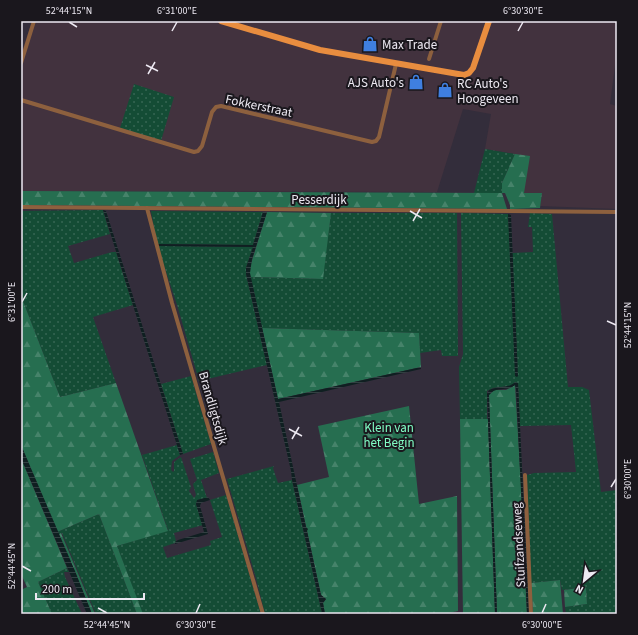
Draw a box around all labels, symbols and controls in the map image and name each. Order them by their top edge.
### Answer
text: 52°44'15"N [46,4,92,18]
text: 6°31'00"E [157,4,197,18]
text: 6°30'30"E [503,4,543,18]
shop icon: Max Trade [361,35,379,53]
place label: Max Trade [382,36,437,54]
shop icon: AJS Auto's [407,73,425,91]
place label: AJS Auto's [348,74,405,92]
place label: RC Auto's Hoogeveen [457,75,519,108]
shop icon: RC Auto's Hoogeveen [436,81,454,99]
street label: Fokkerstraat [224,90,294,122]
street label: Pesserdijk [291,191,347,209]
text: 6°31'00"E [5,282,19,322]
text: 52°44'15"N [621,302,635,348]
street label: Brandligtsdijk [194,369,232,448]
park label: Klein van het Begin [363,419,415,452]
text: 6°30'00"E [621,459,635,499]
street label: Stuifzandseweg [508,502,530,588]
text: 52°44'45"N [5,543,19,589]
north arrow [564,561,604,601]
scale bar [36,575,144,601]
text: 200 m [42,581,72,598]
text: N [573,581,586,598]
text: 52°44'45"N [84,618,130,632]
text: 6°30'30"E [176,618,216,632]
text: 6°30'00"E [522,618,562,632]

